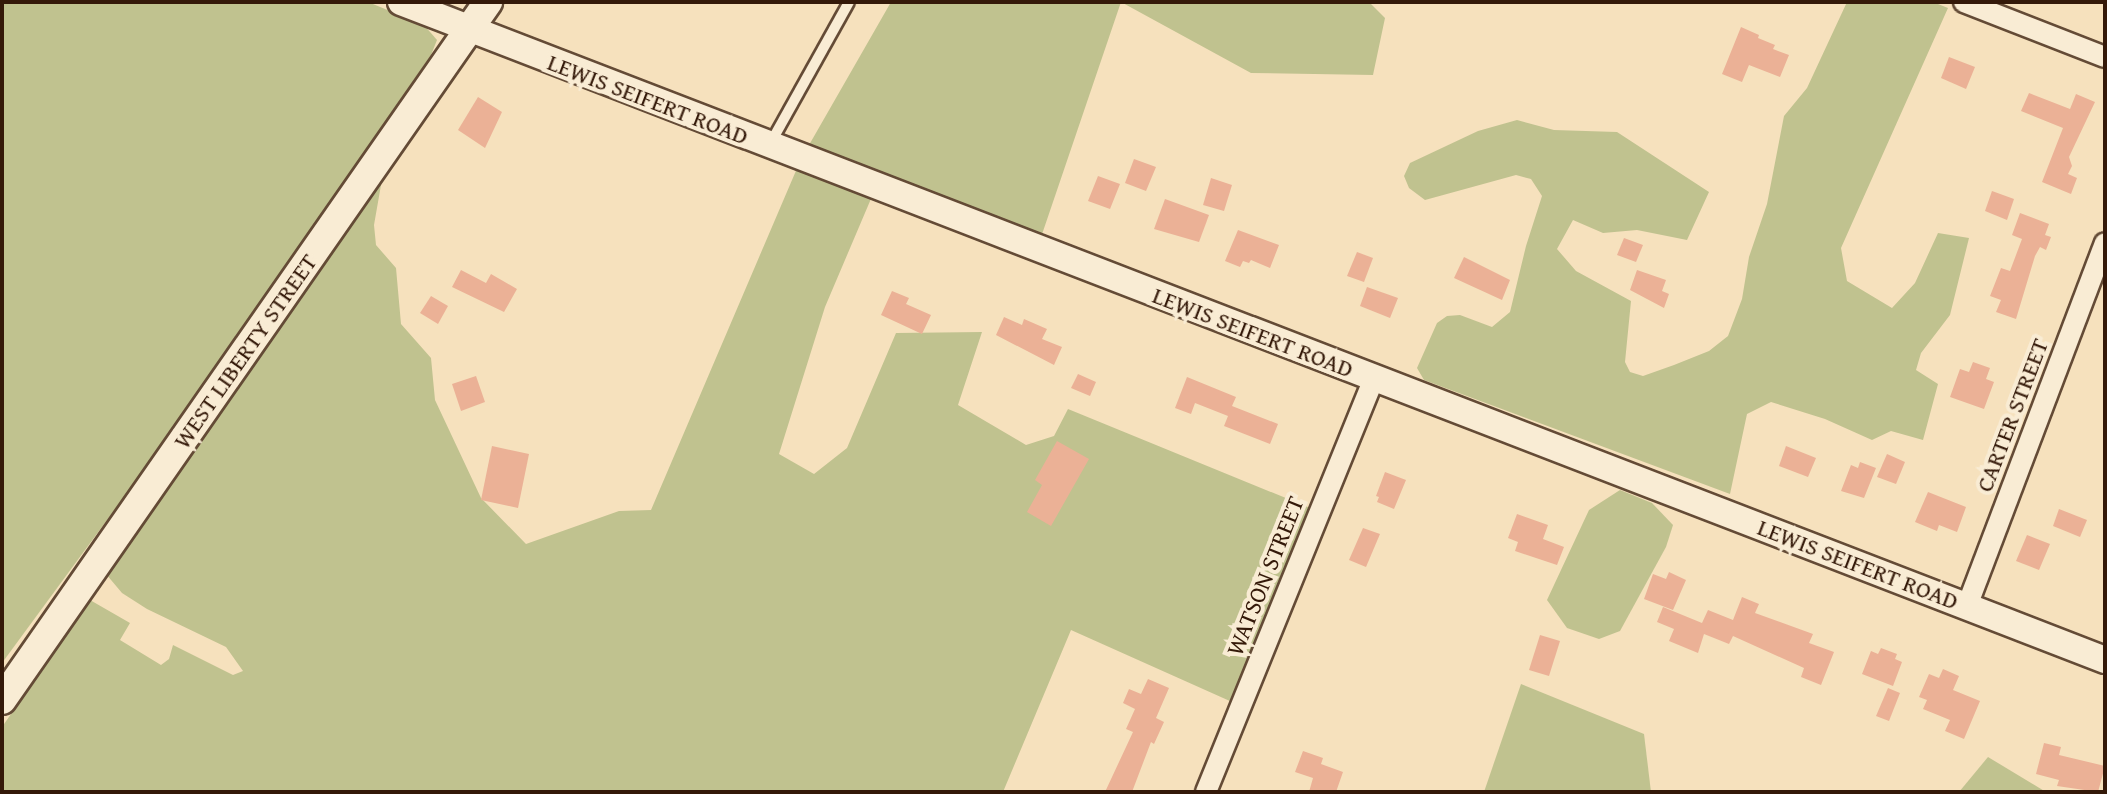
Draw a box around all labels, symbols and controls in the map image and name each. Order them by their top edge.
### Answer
street label: LEWIS SEIFERT ROAD [544,47,752,151]
street label: WEST LIBERTY STREET [167,248,323,454]
street label: LEWIS SEIFERT ROAD [1149,280,1357,384]
street label: CARTER STREET [1970,334,2054,496]
street label: WATSON STREET [1220,492,1310,660]
street label: LEWIS SEIFERT ROAD [1754,512,1962,616]

